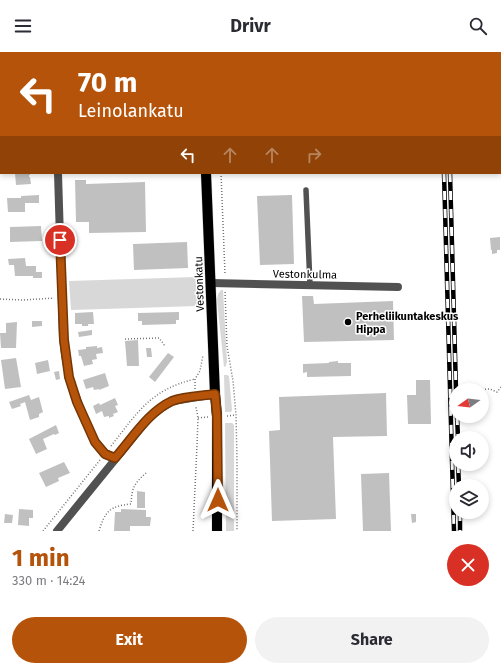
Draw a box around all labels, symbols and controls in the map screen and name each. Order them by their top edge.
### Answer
icon: menu [12,15,34,37]
text: Drivr [230,15,271,37]
icon: search [467,15,489,37]
text: 70 m [78,66,137,99]
icon: left [12,68,64,120]
text: Leinolankatu [78,100,184,122]
icon: left [177,144,199,166]
icon: ahead [219,144,241,166]
icon: ahead [261,144,283,166]
icon: right [303,144,325,166]
pin [43,223,77,257]
icon: arrive [49,229,71,251]
street label: Vestonkatu [192,256,207,312]
street label: Vestonkulma [273,267,337,282]
place label: Perheliikuntakeskus Hippa [356,310,459,336]
marker: Perheliikuntakeskus Hippa [343,317,353,327]
north arrow [449,383,489,423]
map controls [449,383,489,519]
button: sound [449,431,489,471]
position arrow [197,479,239,521]
button: layers [449,479,489,519]
text: 1 min [12,544,70,572]
button: close [447,544,489,586]
text: 330 m · 14:24 [12,573,86,588]
button: Exit [12,617,247,663]
button: Share [255,617,489,663]

